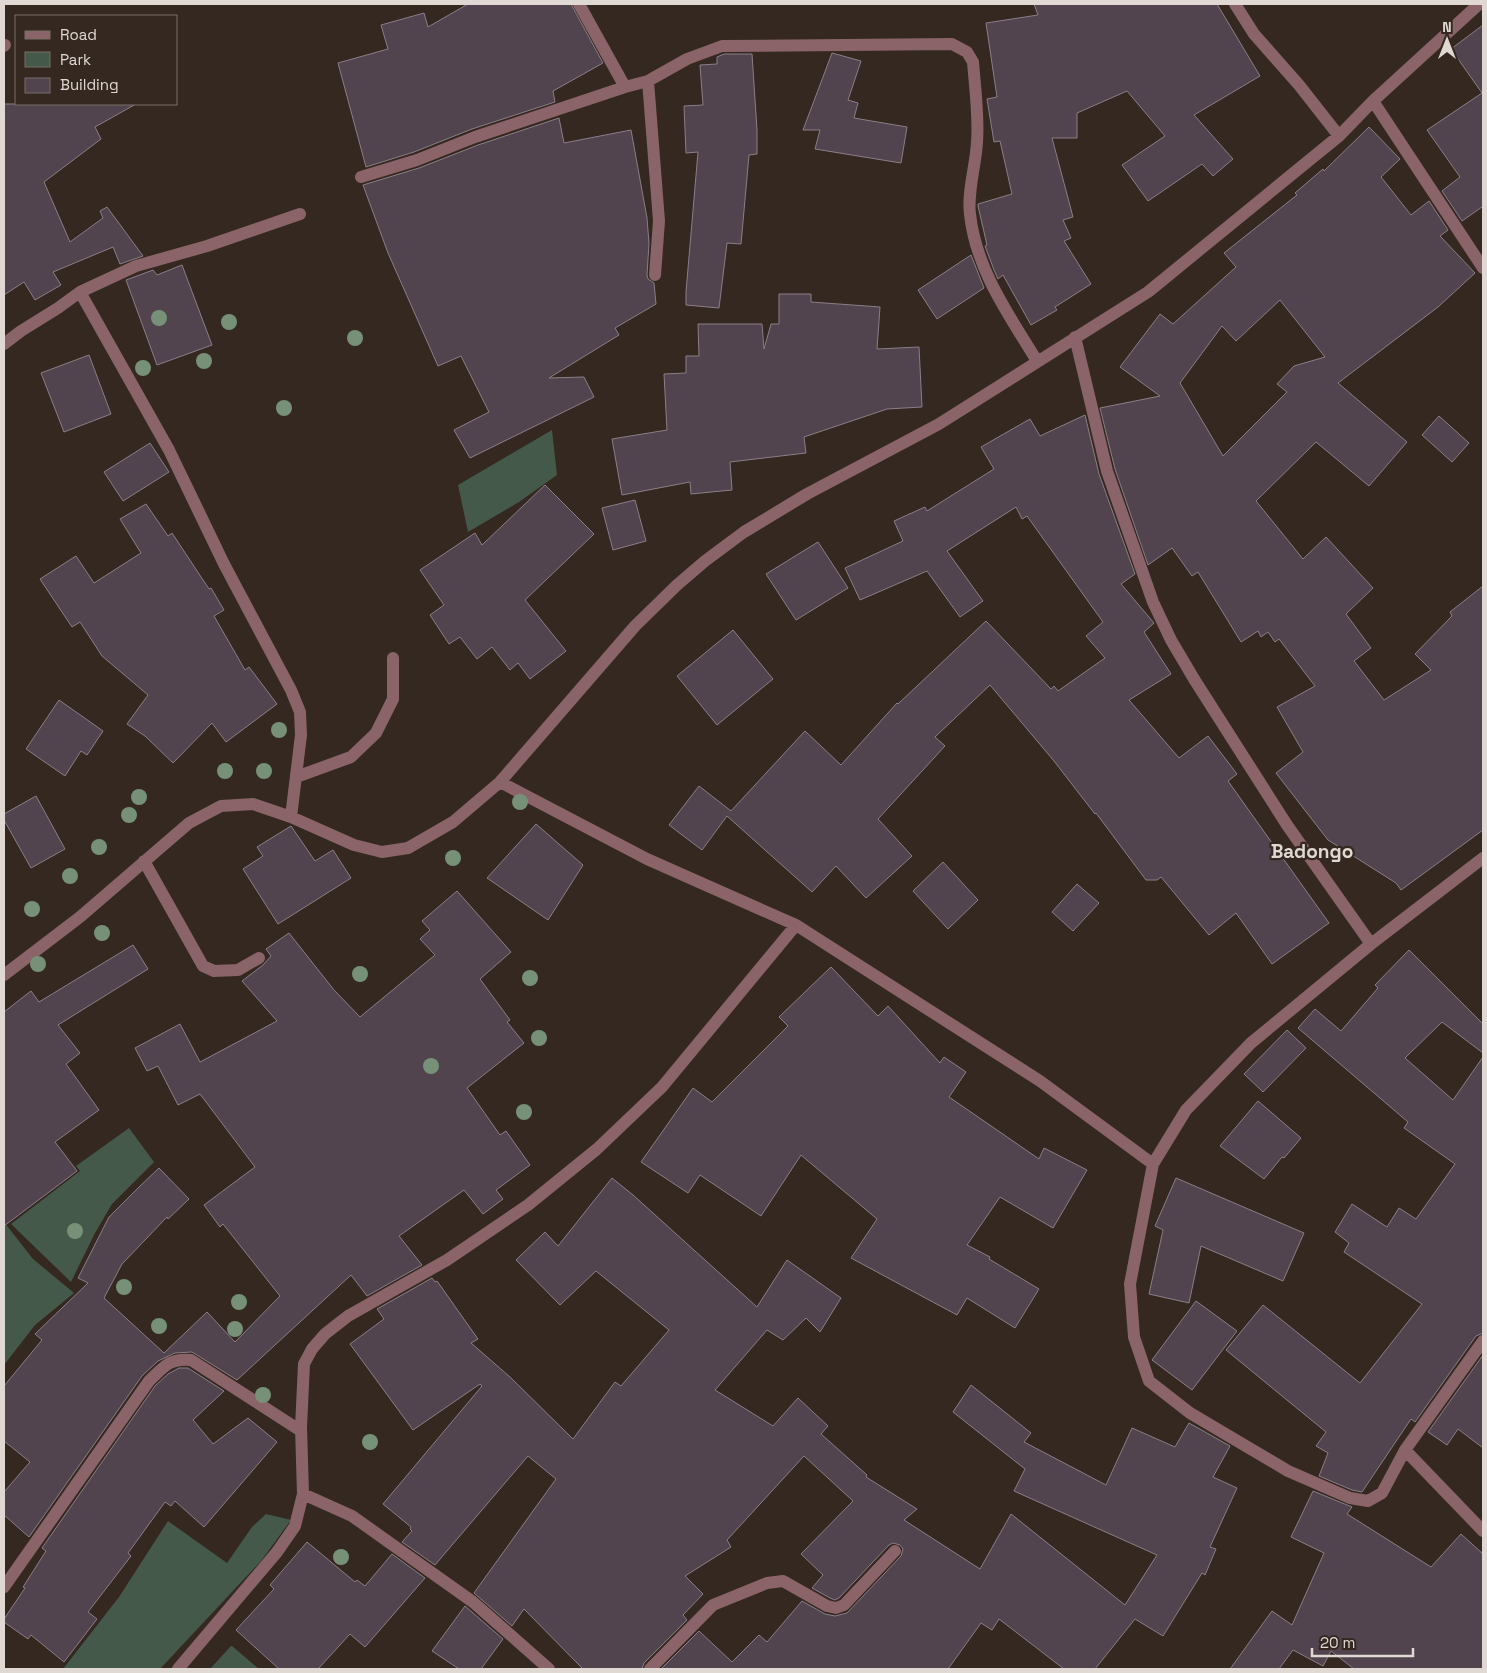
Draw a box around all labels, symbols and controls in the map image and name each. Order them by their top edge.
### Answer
legend [15,15,178,105]
north arrow [1422,15,1472,65]
text: N [1442,18,1452,36]
text: Road [60,25,97,44]
text: Park [60,50,91,69]
text: Building [60,75,119,94]
district label: Badongo [1271,839,1353,864]
scale bar [1312,1626,1413,1658]
text: 20 m [1320,1633,1355,1652]

